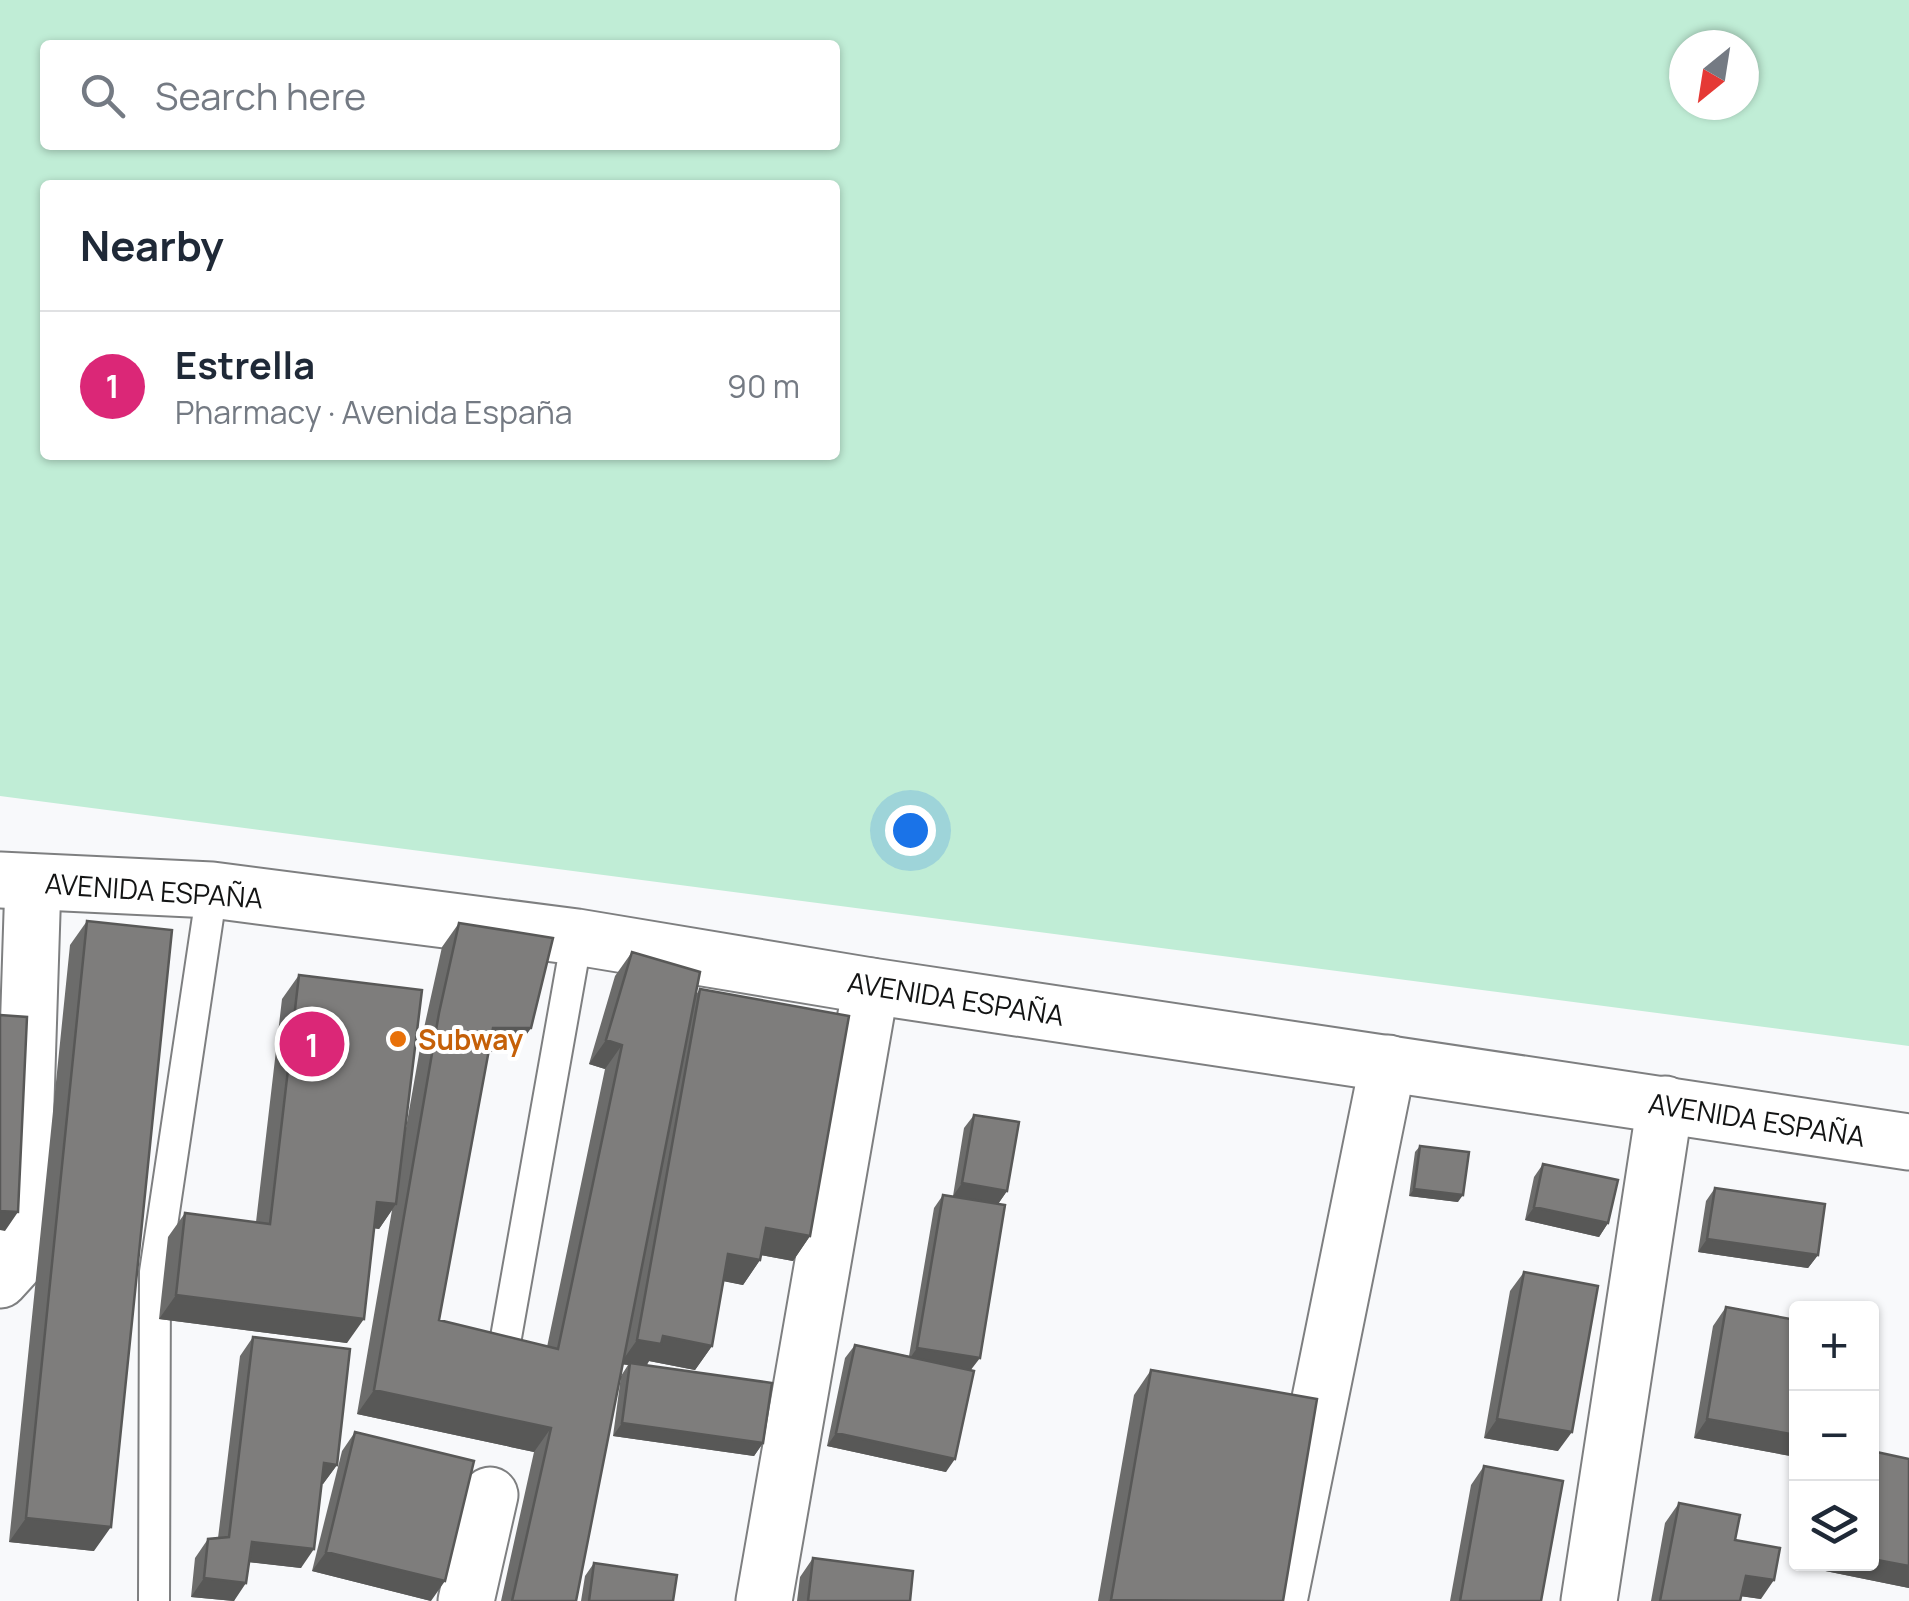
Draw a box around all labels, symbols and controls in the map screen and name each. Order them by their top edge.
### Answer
north arrow [1669,30,1759,120]
search box [40,40,840,150]
icon: search [75,68,130,123]
text: Search here [155,69,366,121]
text: Nearby [80,216,224,274]
text: Estrella [175,338,315,390]
text: 1 [105,364,120,408]
text: 90 m [727,364,800,408]
text: Pharmacy · Avenida España [175,390,573,434]
your location [885,805,936,856]
street label: AVENIDA ESPAÑA [44,863,265,917]
street label: AVENIDA ESPAÑA [845,962,1067,1034]
pin: 1 [280,1006,344,1082]
place label: Subway [418,1020,524,1058]
marker: Subway [387,1028,409,1050]
street label: AVENIDA ESPAÑA [1646,1083,1868,1155]
map controls [1789,1301,1879,1571]
button: + [1789,1301,1879,1391]
button: − [1789,1391,1879,1481]
button: layers [1789,1481,1879,1571]

